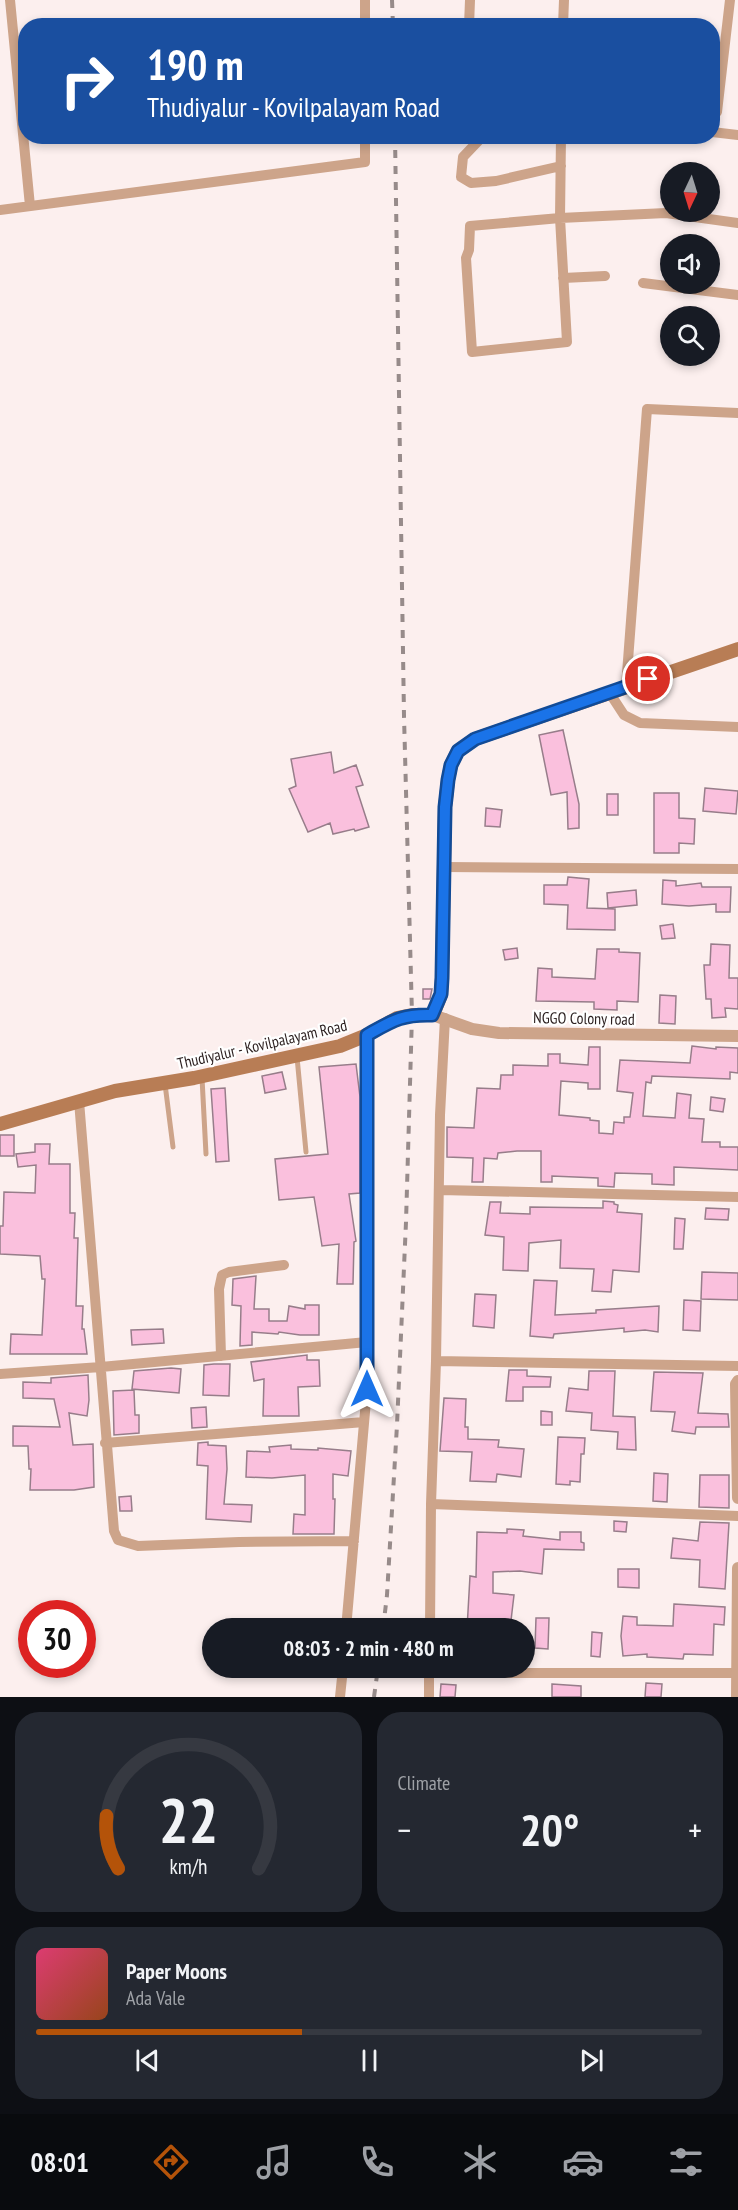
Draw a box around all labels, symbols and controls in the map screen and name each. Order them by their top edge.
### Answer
text: 190 m [147,37,244,92]
icon: right [48,42,126,120]
text: Thudiyalur - Kovilpalayam Road [147,90,440,124]
north arrow [660,162,720,222]
map controls [660,162,720,366]
button: sound [660,234,720,294]
button: search [660,306,720,366]
pin [622,653,673,704]
icon: arrive [631,662,664,695]
street label: NGGO Colony road [533,1007,635,1029]
street label: Thudiyalur - Kovilpalayam Road [175,1015,349,1073]
position arrow [335,1357,399,1421]
speed limit sign: 30 [18,1600,96,1678]
text: 08:03 · 2 min · 480 m [283,1634,454,1662]
text: Climate [398,1770,450,1796]
text: 22 [158,1779,218,1860]
text: 20° [520,1800,579,1858]
text: − [398,1808,411,1851]
text: + [688,1808,702,1851]
text: km/h [169,1852,207,1880]
text: Paper Moons [126,1957,227,1985]
text: Ada Vale [126,1985,185,2011]
icon: previous [131,2044,164,2077]
icon: pause [353,2044,386,2077]
icon: next [575,2044,608,2077]
icon: directions [150,2141,192,2183]
icon: music [253,2141,295,2183]
icon: phone [356,2141,398,2183]
icon: climate [459,2141,501,2183]
icon: car [562,2141,604,2183]
icon: filters [665,2141,707,2183]
text: 08:01 [31,2145,89,2179]

